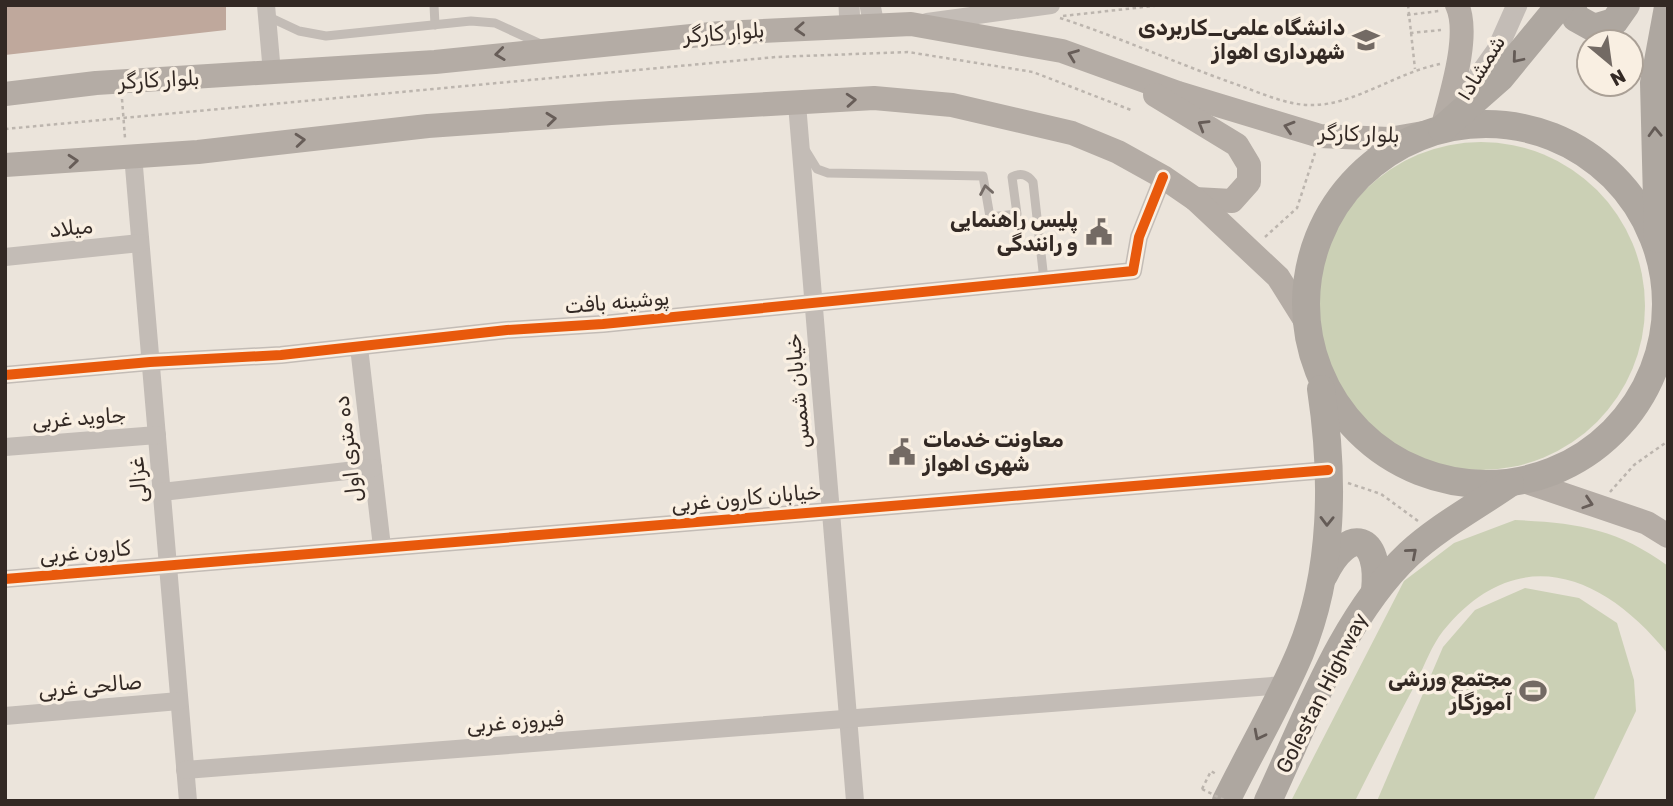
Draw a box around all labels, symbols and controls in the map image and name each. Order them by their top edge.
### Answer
place label: دانشگاه علمی_کاربردی شهرداری اهواز [1138,15,1345,65]
street label: بلوار کارگر [681,17,765,48]
one-way arrow [794,21,805,36]
school or university icon: دانشگاه علمی_کاربردی شهرداری اهواز [1351,25,1381,55]
north arrow [1575,28,1645,98]
street label: شمشاد۱ [1451,31,1510,105]
one-way arrow [494,46,506,61]
one-way arrow [1068,50,1080,64]
one-way arrow [1512,50,1525,62]
text: N [1606,64,1630,91]
street label: بلوار کارگر [116,65,200,94]
one-way arrow [846,93,857,108]
one-way arrow [546,112,557,127]
one-way arrow [1198,120,1211,133]
one-way arrow [1283,120,1295,135]
street label: بلوار کارگر [1316,120,1400,147]
one-way arrow [1647,126,1663,136]
one-way arrow [294,133,306,148]
one-way arrow [68,154,79,169]
one-way arrow [979,184,994,196]
place label: پلیس راهنمایی و رانندگی [950,207,1078,256]
street label: میلاد [48,213,94,242]
public building icon: پلیس راهنمایی و رانندگی [1084,217,1114,247]
street label: پوشینه بافت [563,284,671,321]
street label: خیابان شمس [780,333,815,450]
street label: ده متری اول [329,394,367,504]
street label: جاوید غربی [31,402,127,434]
place label: معاونت خدمات شهری اهواز [921,427,1064,477]
public building icon: معاونت خدمات شهری اهواز [887,437,917,467]
street label: غزالی [123,456,152,504]
street label: خیابان کارون غربی [670,478,822,518]
one-way arrow [1582,495,1594,510]
one-way arrow [1320,516,1335,527]
street label: کارون غربی [38,535,132,569]
one-way arrow [1404,549,1417,561]
street label: Golestan Highway [1270,608,1373,777]
place label: مجتمع ورزشی آموزگار [1388,666,1512,716]
street label: صالحی غربی [37,669,143,702]
sports icon: مجتمع ورزشی آموزگار [1518,676,1548,706]
street label: فیروزه غربی [466,706,565,738]
one-way arrow [1253,728,1267,740]

